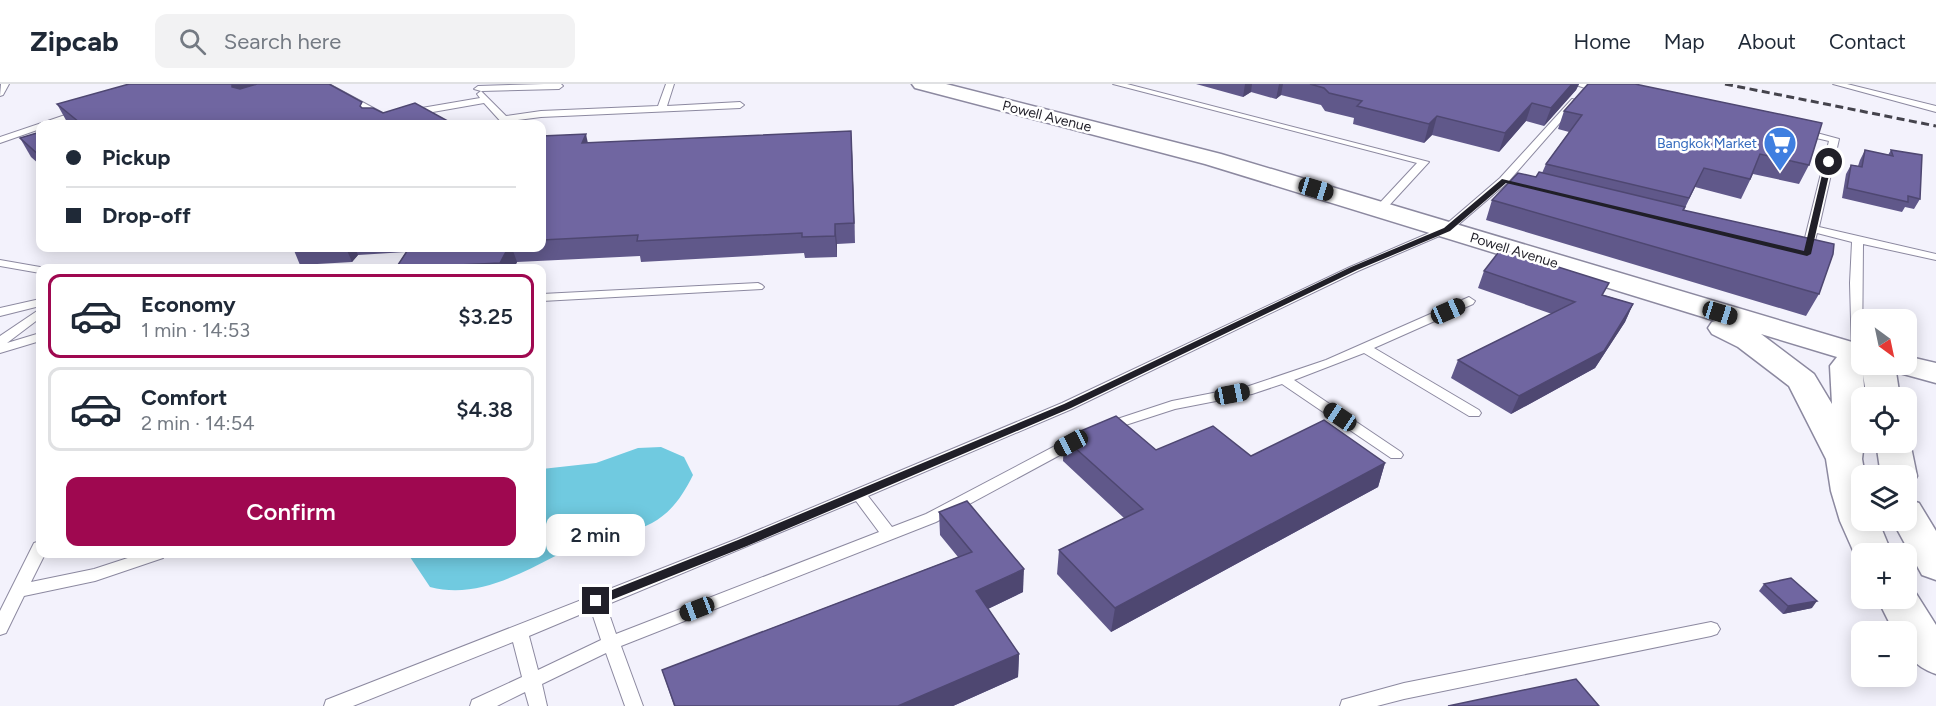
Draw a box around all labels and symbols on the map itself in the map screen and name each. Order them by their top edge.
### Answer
street label: Powell Avenue [1001,97,1094,136]
supermarket icon: Bangkok Market [1762,125,1798,172]
place label: Bangkok Market [1657,135,1757,152]
route start [1815,148,1842,175]
car [1296,175,1336,203]
street label: Powell Avenue [1468,229,1560,272]
car [1428,295,1468,327]
car [1700,299,1740,327]
north arrow [1851,309,1917,375]
car [1213,382,1251,406]
car [1320,399,1360,435]
car [1051,427,1091,459]
callout: 2 min [546,514,646,556]
route end [582,587,609,614]
car [677,594,717,624]

